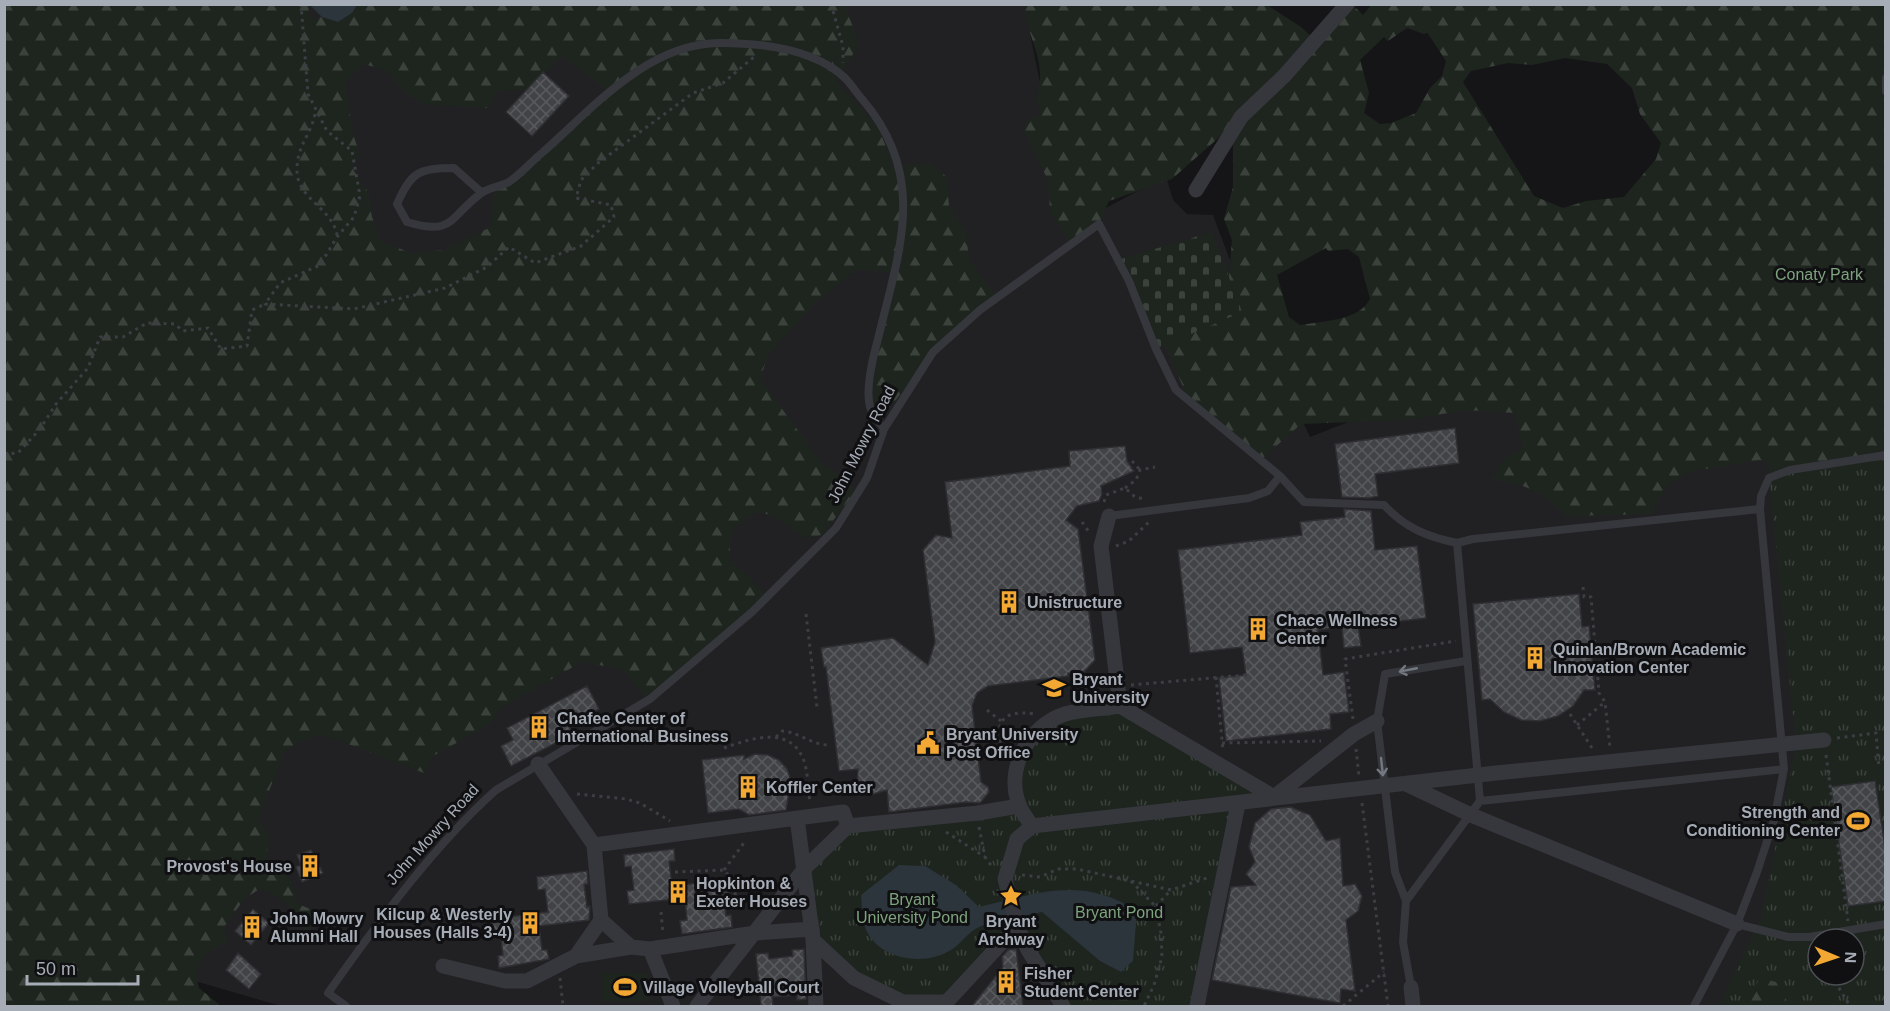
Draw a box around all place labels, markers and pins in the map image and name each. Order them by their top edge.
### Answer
building icon: Unistructure [996,589,1022,615]
place label: Unistructure [1027,594,1122,611]
place label: Chace Wellness Center [1276,612,1398,647]
building icon: Chace Wellness Center [1245,616,1271,642]
place label: Quinlan/Brown Academic Innovation Center [1553,641,1746,676]
building icon: Quinlan/Brown Academic Innovation Center [1522,645,1548,671]
place label: Bryant University [1072,671,1149,706]
school or university icon: Bryant University [1041,675,1067,701]
place label: Chafee Center of International Business [557,710,729,745]
building icon: Chafee Center of International Business [526,714,552,740]
place label: Bryant University Post Office [946,726,1079,761]
public building icon: Bryant University Post Office [915,730,941,756]
building icon: Koffler Center [735,774,761,800]
place label: Koffler Center [766,779,873,796]
place label: Strength and Conditioning Center [1686,804,1840,839]
sports icon: Strength and Conditioning Center [1845,808,1871,834]
building icon: Provost's House [297,853,323,879]
place label: Provost's House [166,858,292,875]
place label: Hopkinton & Exeter Houses [696,875,807,910]
building icon: Hopkinton & Exeter Houses [665,879,691,905]
place icon: Bryant Archway [998,883,1024,909]
place label: Kilcup & Westerly Houses (Halls 3-4) [373,906,512,941]
place label: John Mowry Alumni Hall [270,910,363,945]
building icon: Kilcup & Westerly Houses (Halls 3-4) [517,910,543,936]
place label: Bryant Archway [978,913,1044,948]
building icon: John Mowry Alumni Hall [239,914,265,940]
place label: Fisher Student Center [1024,965,1139,1000]
building icon: Fisher Student Center [993,969,1019,995]
sports icon: Village Volleyball Court [612,974,638,1000]
place label: Village Volleyball Court [643,979,820,996]

